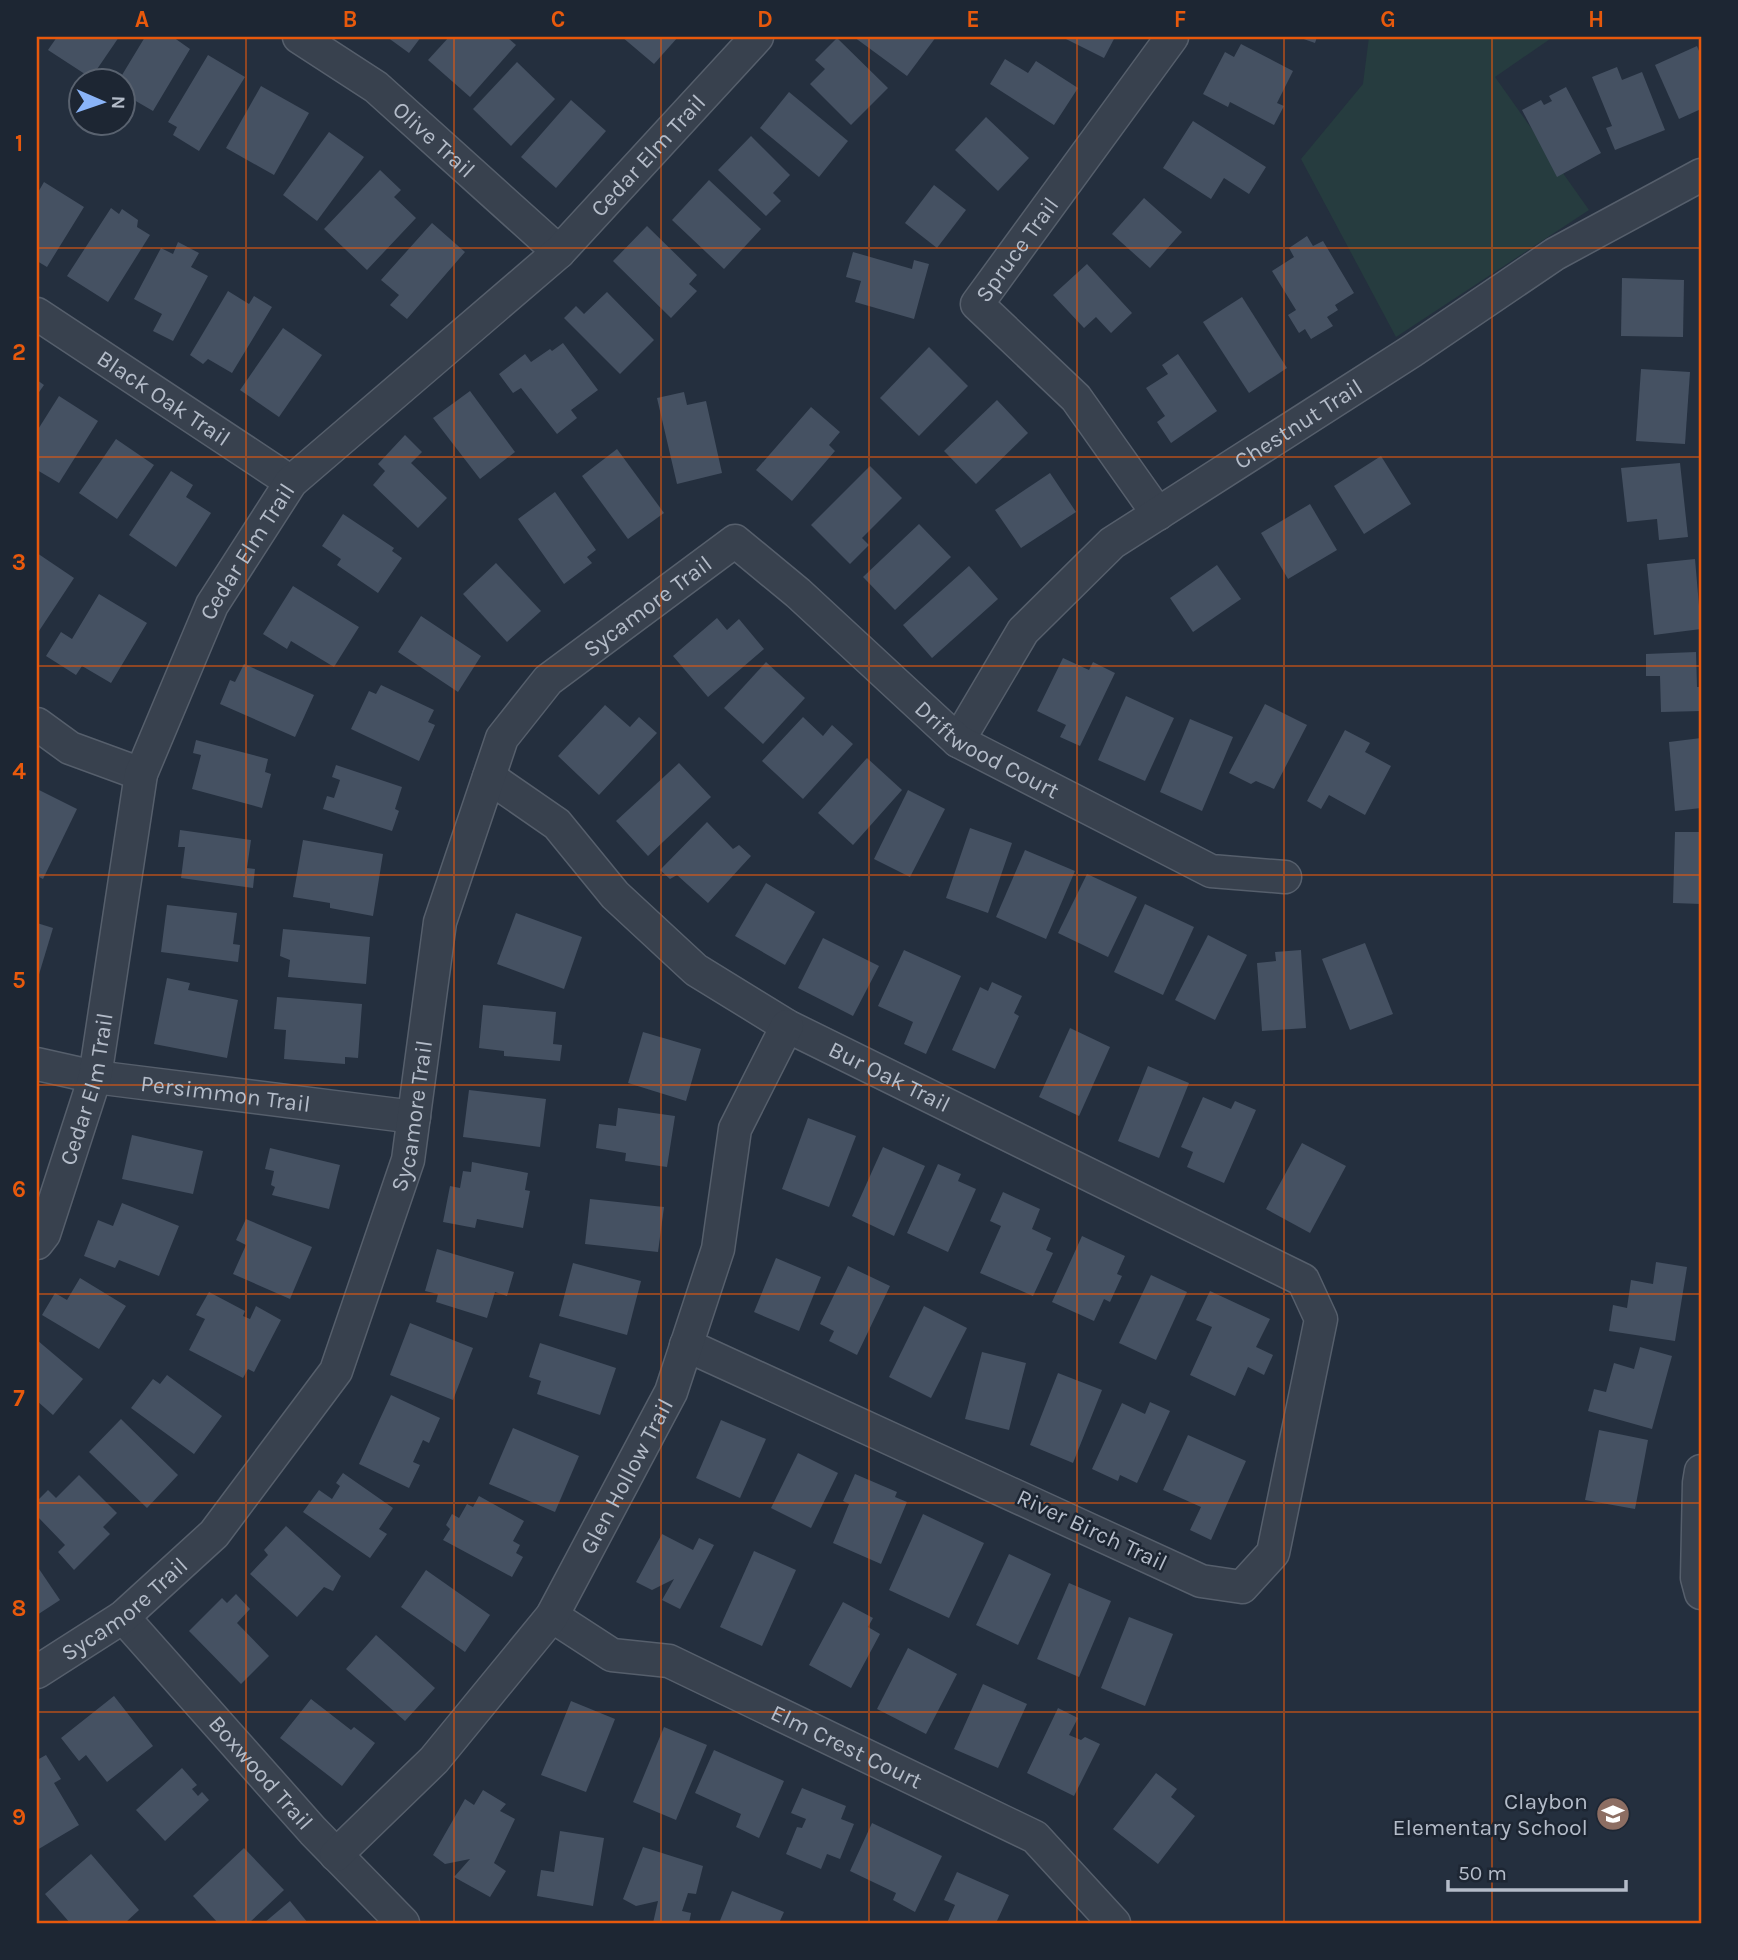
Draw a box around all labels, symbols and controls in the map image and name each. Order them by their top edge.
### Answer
text: A [135,6,149,33]
text: B [343,6,357,33]
text: C [551,6,565,33]
text: D [757,6,773,33]
text: E [966,6,980,33]
text: F [1174,6,1186,33]
text: G [1380,6,1396,33]
text: H [1588,6,1604,33]
north arrow [66,66,136,136]
street label: Cedar Elm Trail [585,89,711,222]
text: N [107,95,129,110]
street label: Olive Trail [387,95,481,183]
text: 1 [15,130,23,157]
street label: Spruce Trail [970,192,1064,307]
text: 2 [12,339,26,366]
street label: Black Oak Trail [92,344,235,452]
street label: Chestnut Trail [1229,373,1367,475]
street label: Cedar Elm Trail [194,478,300,624]
text: 3 [12,549,26,576]
street label: Sycamore Trail [578,550,717,663]
street label: Driftwood Court [910,695,1064,804]
text: 4 [12,758,26,785]
text: 5 [12,967,26,994]
street label: Cedar Elm Trail [54,1011,118,1168]
street label: Bur Oak Trail [824,1035,955,1118]
street label: Sycamore Trail [385,1039,437,1195]
street label: Persimmon Trail [139,1069,312,1117]
text: 6 [12,1176,26,1203]
text: 7 [13,1385,25,1412]
street label: Glen Hollow Trail [574,1394,679,1559]
street label: River Birch Trail [1012,1483,1172,1577]
street label: Sycamore Trail [56,1551,193,1666]
text: 8 [12,1595,26,1622]
street label: Elm Crest Court [767,1699,927,1794]
street label: Boxwood Trail [203,1710,319,1835]
place label: Claybon Elementary School [1393,1788,1588,1841]
school or university icon: Claybon Elementary School [1594,1795,1632,1833]
text: 9 [12,1804,26,1831]
scale bar [1448,1848,1626,1892]
text: 50 m [1458,1861,1507,1885]

